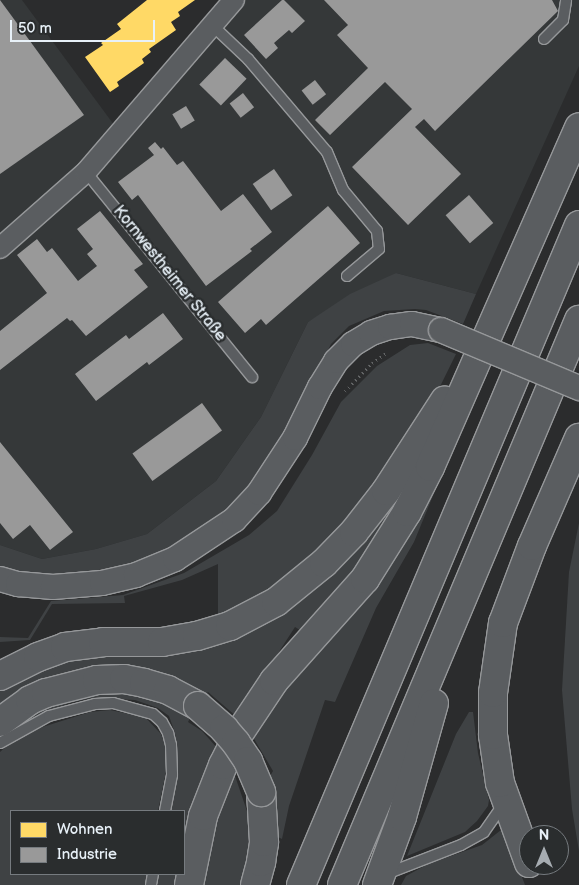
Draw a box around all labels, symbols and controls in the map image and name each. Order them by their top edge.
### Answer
scale bar [12,10,158,42]
text: 50 m [18,19,52,38]
street label: Kornwestheimer Straße [108,202,230,346]
legend [10,810,185,875]
text: Wohnen [57,820,112,839]
north arrow [519,825,569,875]
text: N [539,827,549,844]
text: Industrie [57,845,117,864]

